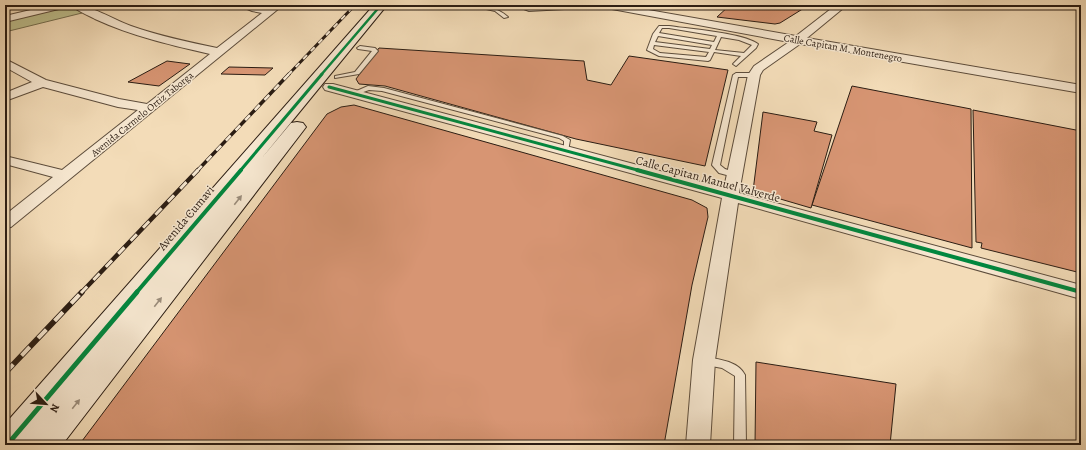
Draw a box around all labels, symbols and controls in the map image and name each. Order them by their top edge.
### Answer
street label: Calle Capitan M. Montenegro [783,31,903,66]
street label: Avenida Carmelo Ortiz Taborga [87,68,196,160]
street label: Calle Capitan Manuel Valverde [634,152,782,206]
street label: Avenida Cumavi [154,182,218,254]
one-way arrow [234,195,243,206]
one-way arrow [153,297,162,308]
north arrow [26,384,66,424]
one-way arrow [72,398,81,409]
text: N [46,401,63,415]

